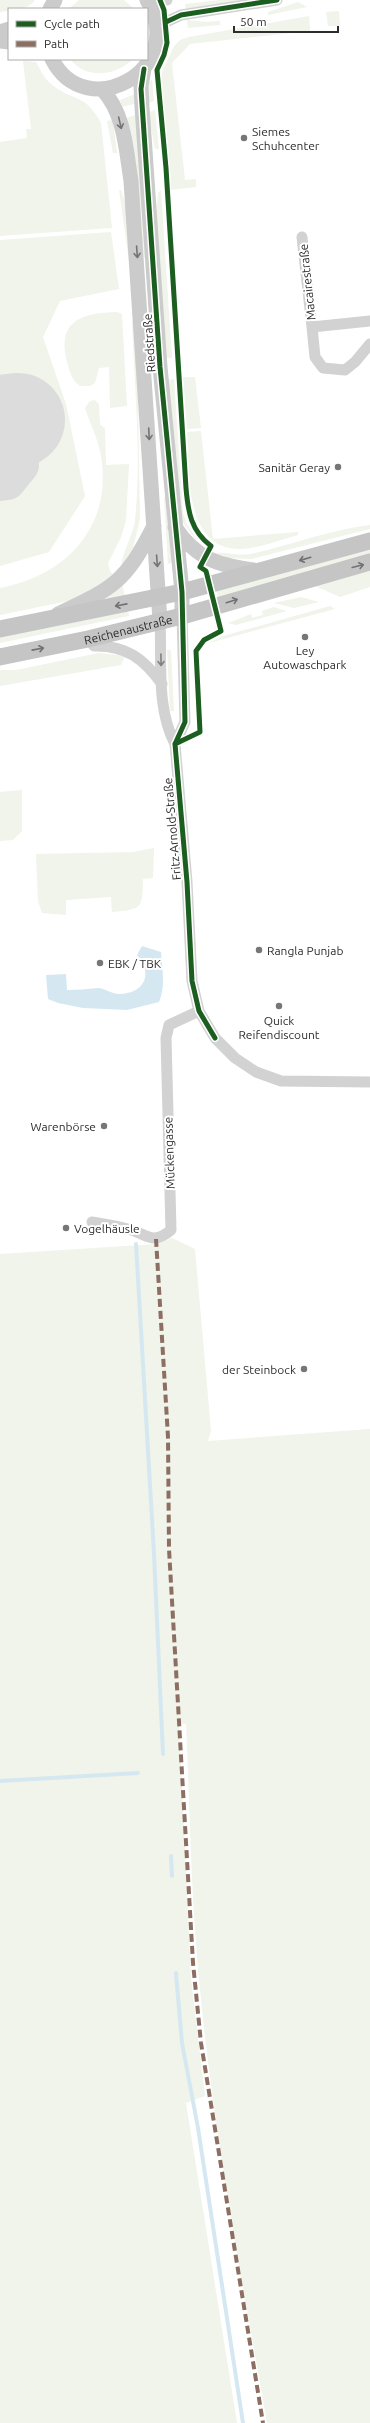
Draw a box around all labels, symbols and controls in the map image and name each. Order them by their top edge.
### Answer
legend [8,8,148,60]
scale bar [234,8,338,34]
text: 50 m [240,15,267,28]
text: Cycle path [44,17,100,30]
text: Path [44,37,69,50]
one-way arrow [117,116,125,129]
place label: Siemes Schuhcenter [252,125,320,152]
marker: Siemes Schuhcenter [239,133,249,143]
street label: Macairestraße [297,243,317,321]
one-way arrow [134,245,141,258]
street label: Riedstraße [140,313,158,373]
one-way arrow [145,427,152,440]
place label: Sanitär Geray [259,461,330,474]
marker: Sanitär Geray [333,462,343,472]
one-way arrow [153,554,160,567]
one-way arrow [299,556,312,563]
one-way arrow [351,561,364,569]
one-way arrow [226,597,239,604]
one-way arrow [115,601,128,609]
street label: Reichenaustraße [83,612,173,646]
marker: Ley Autowaschpark [300,632,310,642]
place label: Ley Autowaschpark [263,644,347,671]
one-way arrow [31,645,44,653]
one-way arrow [157,653,165,666]
street label: Fritz-Arnold-Straße [161,777,183,881]
place label: Rangla Punjab [267,944,343,957]
marker: Rangla Punjab [254,945,264,955]
place label: EBK / TBK [108,957,162,970]
marker: EBK / TBK [95,958,105,968]
marker: Quick Reifendiscount [274,1001,284,1011]
place label: Quick Reifendiscount [238,1014,320,1041]
street label: Mückengasse [161,1117,177,1189]
place label: Warenbörse [31,1120,96,1133]
marker: Warenbörse [99,1121,109,1131]
place label: Vogelhäusle [74,1222,140,1235]
marker: Vogelhäusle [61,1223,71,1233]
place label: der Steinbock [222,1363,296,1376]
marker: der Steinbock [299,1364,309,1374]

